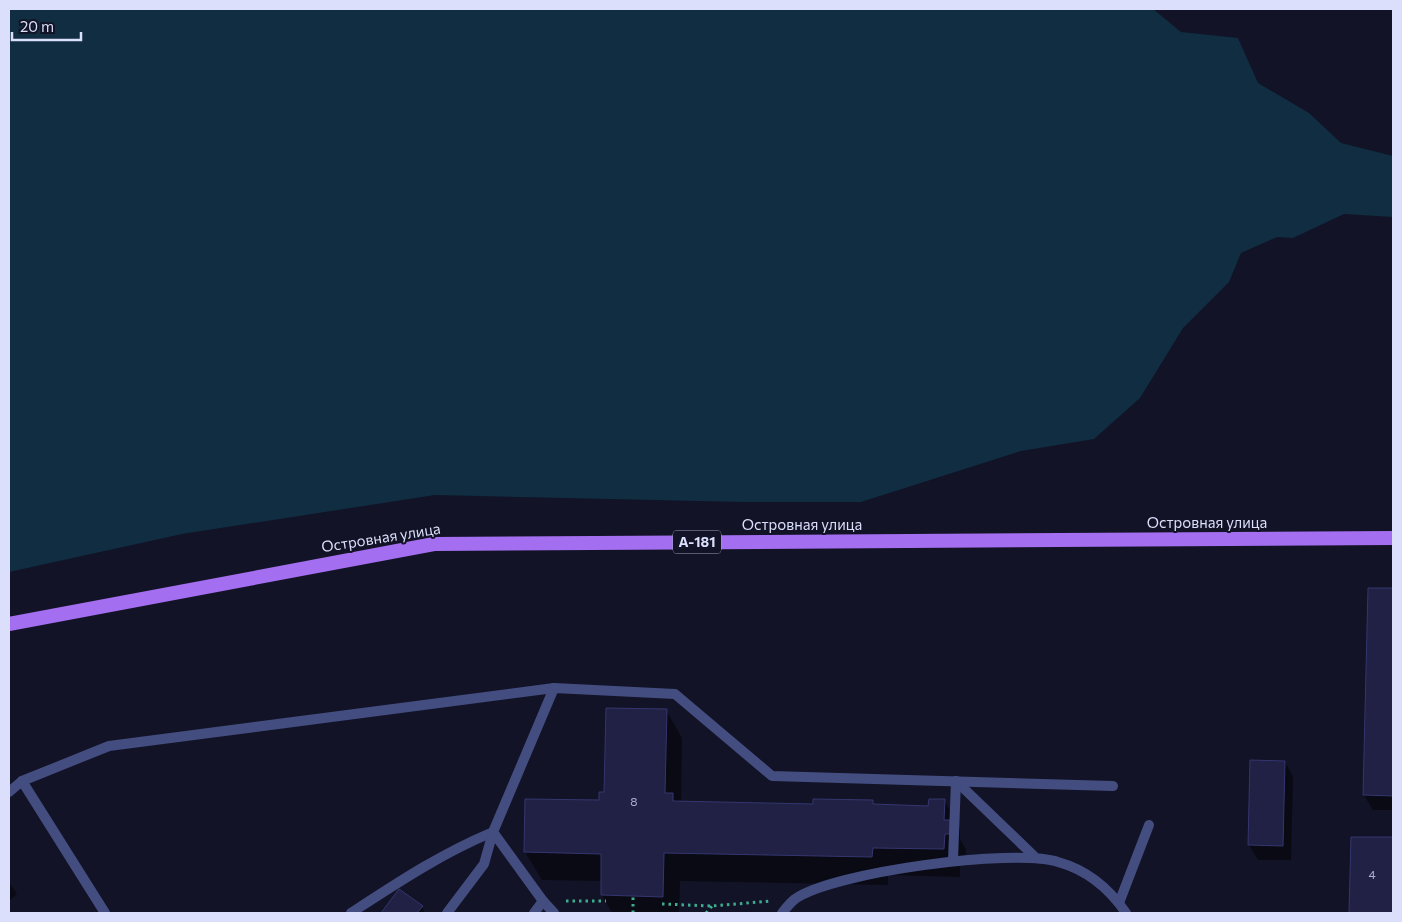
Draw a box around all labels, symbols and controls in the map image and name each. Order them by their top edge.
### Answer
scale bar [12,10,81,42]
text: 20 m [20,17,54,35]
street label: Островная улица [1147,513,1267,531]
street label: Островная улица [742,515,862,533]
street label: Островная улица [320,519,442,555]
road number: А-181 [673,530,721,554]
house number: 8 [630,794,638,808]
house number: 4 [1368,867,1376,881]

